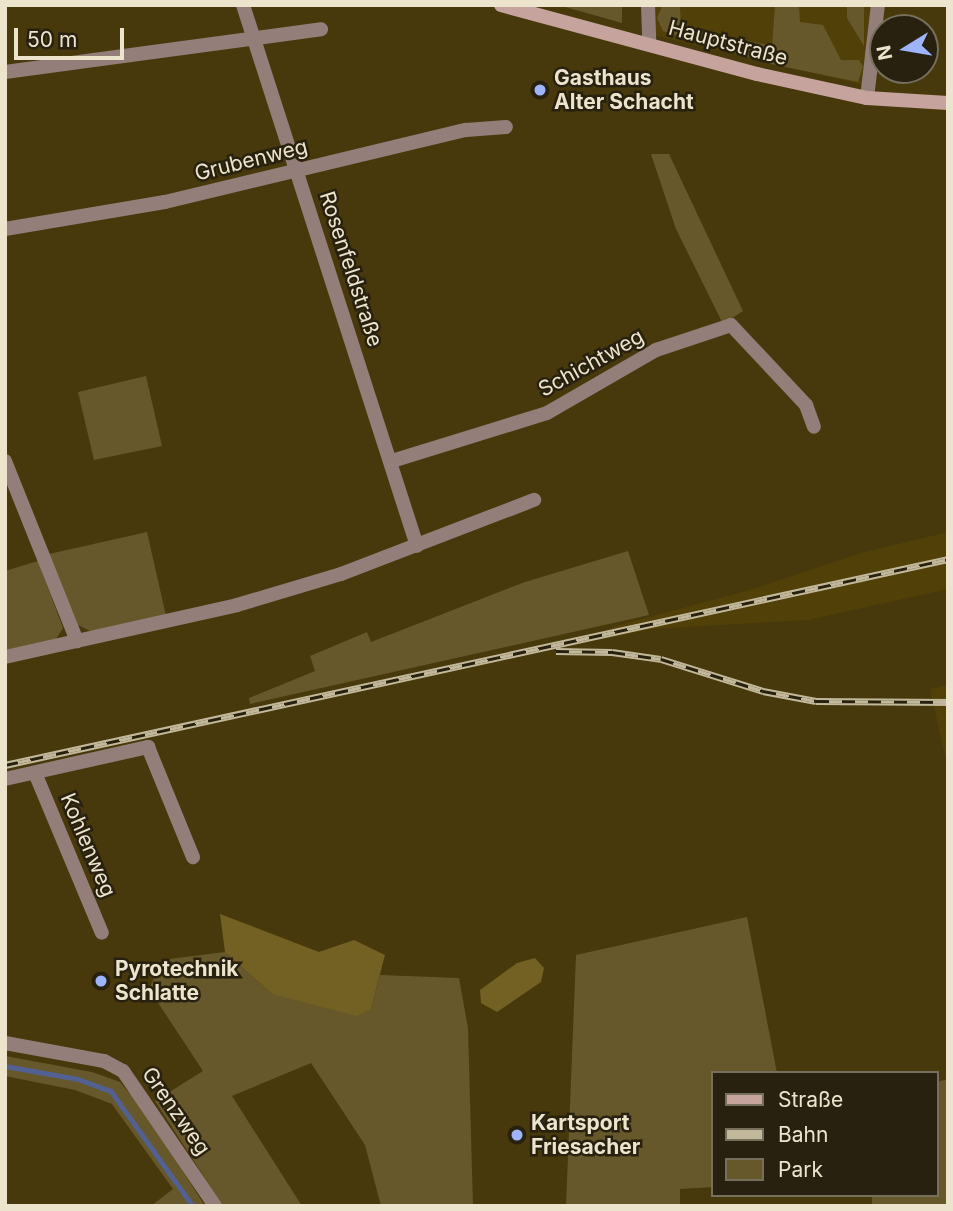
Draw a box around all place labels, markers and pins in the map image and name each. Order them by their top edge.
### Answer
place label: Gasthaus Alter Schacht [554,65,694,115]
marker: Gasthaus Alter Schacht [532,82,548,98]
place label: Pyrotechnik Schlatte [115,956,239,1006]
marker: Pyrotechnik Schlatte [93,973,109,989]
place label: Kartsport Friesacher [531,1110,640,1160]
marker: Kartsport Friesacher [509,1127,525,1143]

